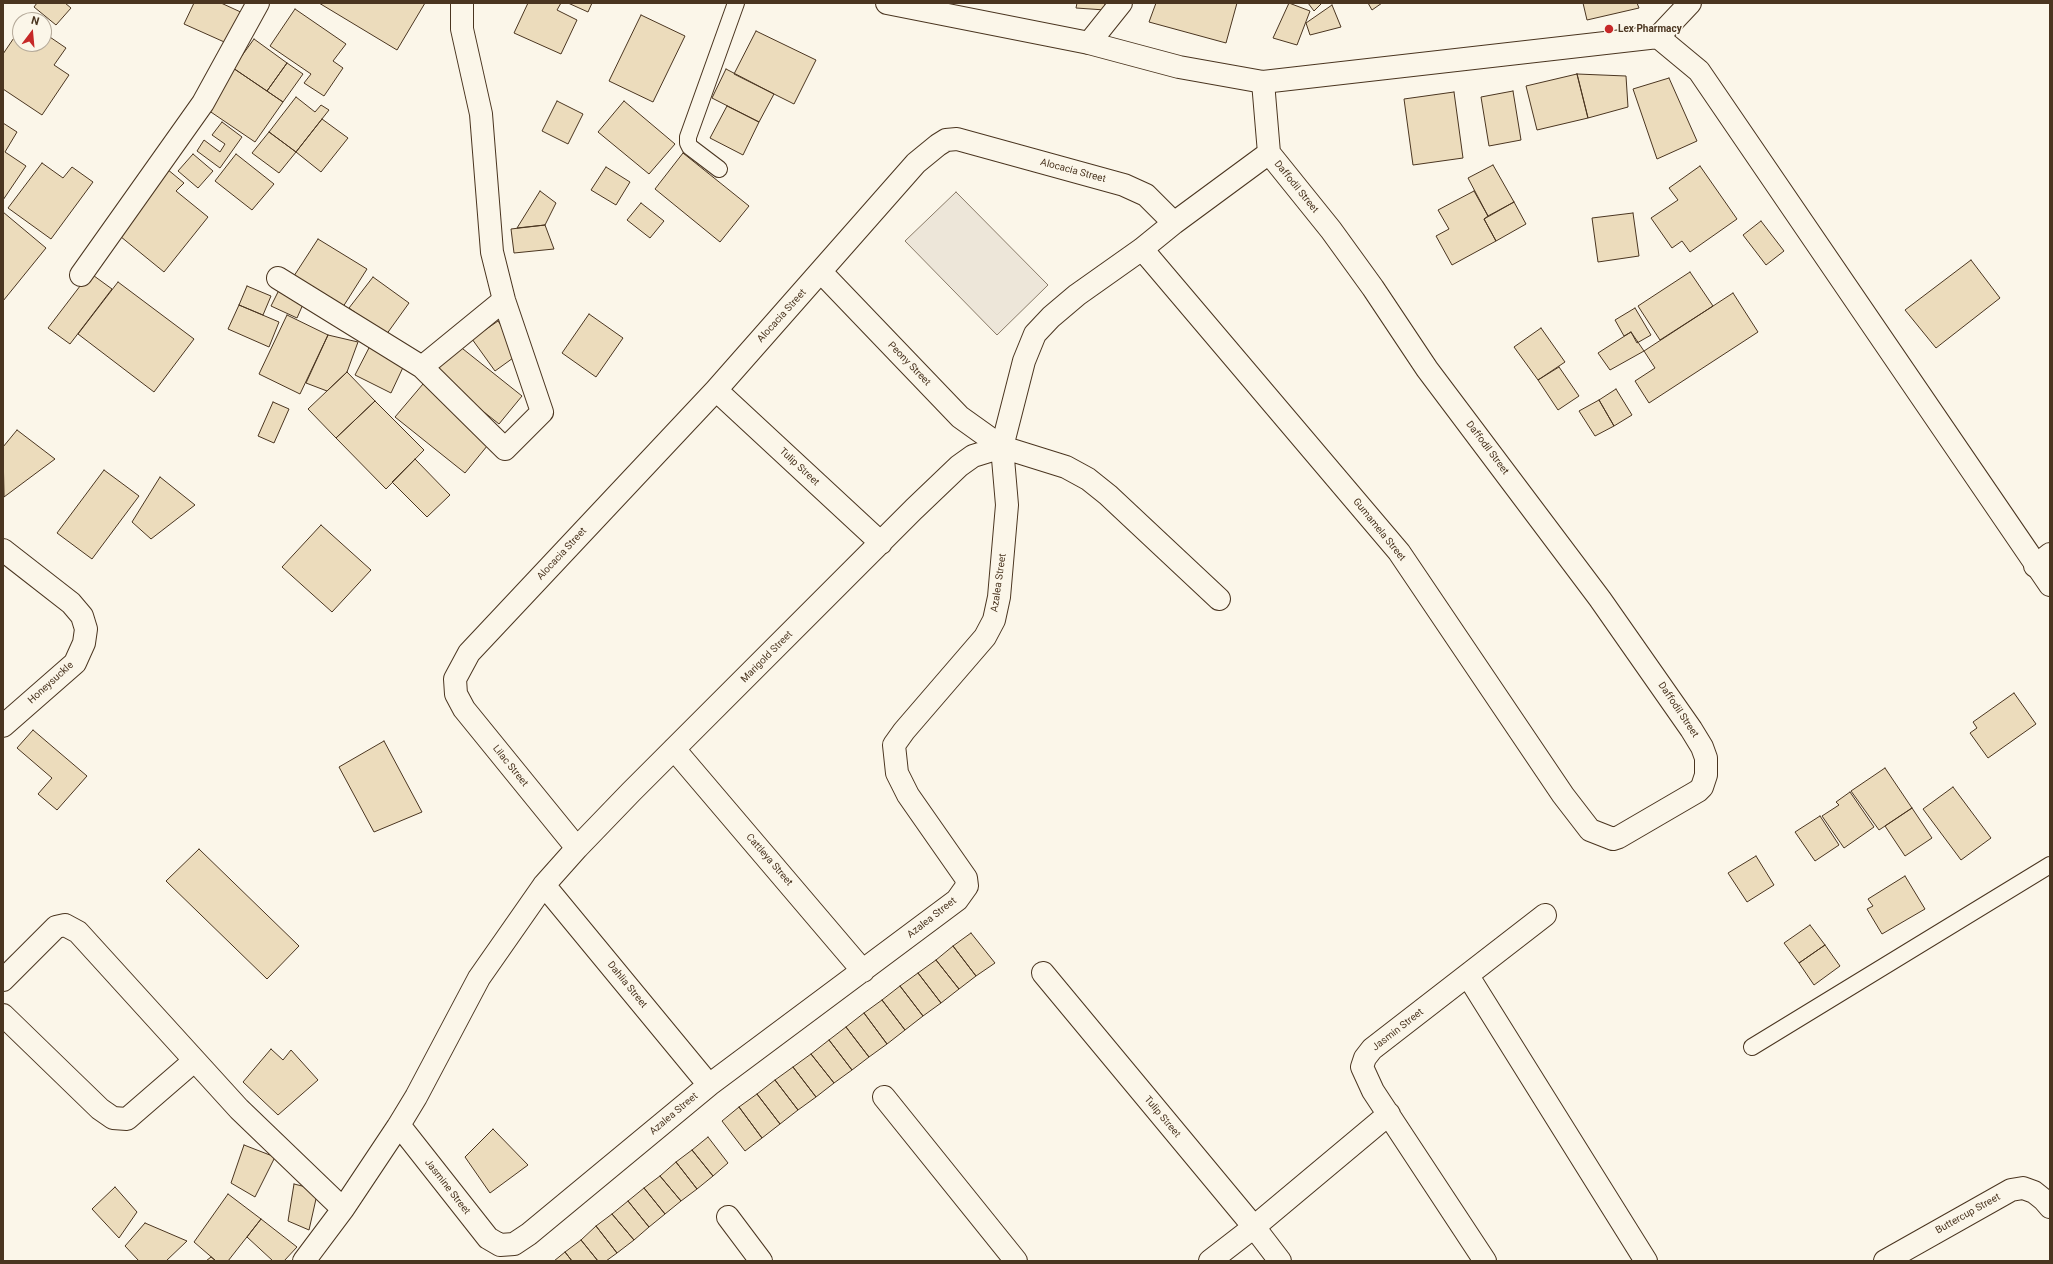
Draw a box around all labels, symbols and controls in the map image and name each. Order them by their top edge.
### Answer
north arrow [12,12,52,52]
text: N [30,14,41,28]
marker: Lex Pharmacy [1603,23,1615,35]
place label: Lex Pharmacy [1618,23,1682,35]
street label: Alocacia Street [1039,156,1107,186]
street label: Daffodil Street [1271,158,1321,216]
street label: Alocacia Street [755,287,809,345]
street label: Peony Street [885,340,933,388]
street label: Daffodil Street [1463,419,1511,477]
street label: Tulip Street [776,445,822,489]
street label: Gumamela Street [1350,496,1408,564]
street label: Alocacia Street [535,525,589,583]
street label: Azalea Street [989,553,1009,613]
street label: Marigold Street [739,629,795,685]
street label: Honeysuckle [26,659,76,707]
street label: Daffodil Street [1655,680,1701,740]
street label: Lilac Street [490,743,530,789]
street label: Cattleya Street [743,831,795,889]
street label: Azalea Street [905,895,959,941]
street label: Dahlia Street [605,959,649,1011]
street label: Jasmin Street [1370,1006,1426,1054]
street label: Azalea Street [648,1090,700,1138]
street label: Tulip Street [1141,1094,1183,1140]
street label: Jasmine Street [422,1157,472,1217]
street label: Buttercup Street [1934,1191,2002,1237]

